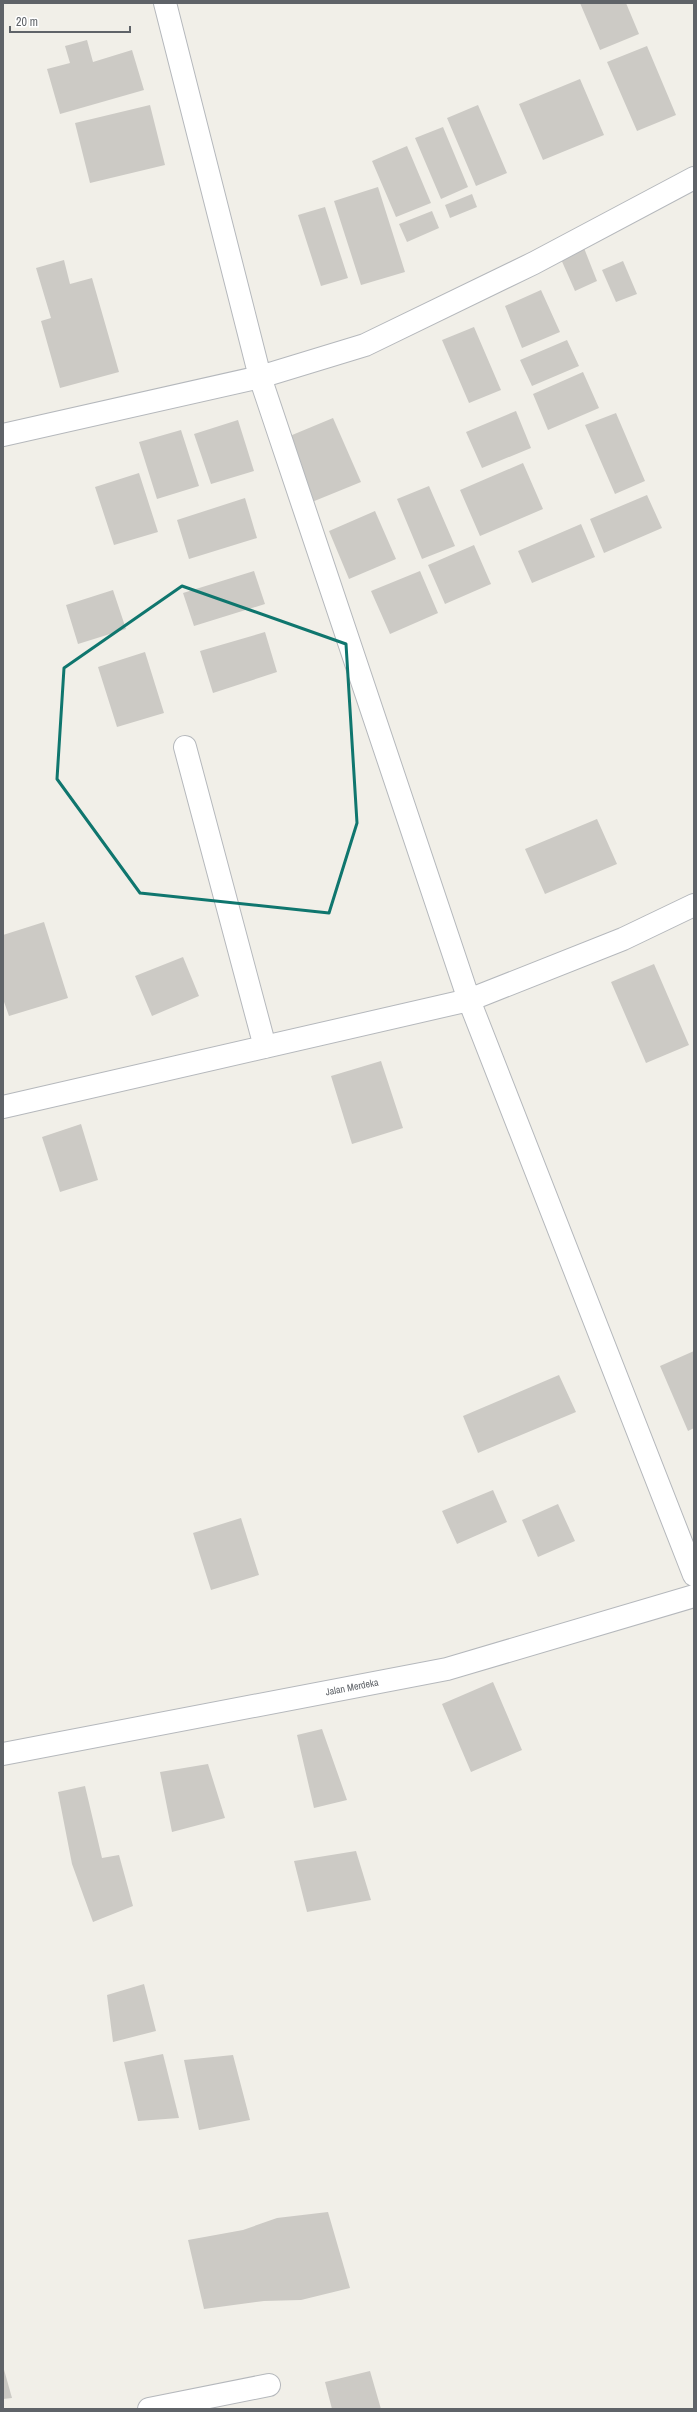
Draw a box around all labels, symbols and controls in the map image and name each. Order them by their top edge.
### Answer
scale bar [10,8,130,34]
text: 20 m [16,14,38,30]
street label: Jalan Merdeka [324,1675,380,1699]

